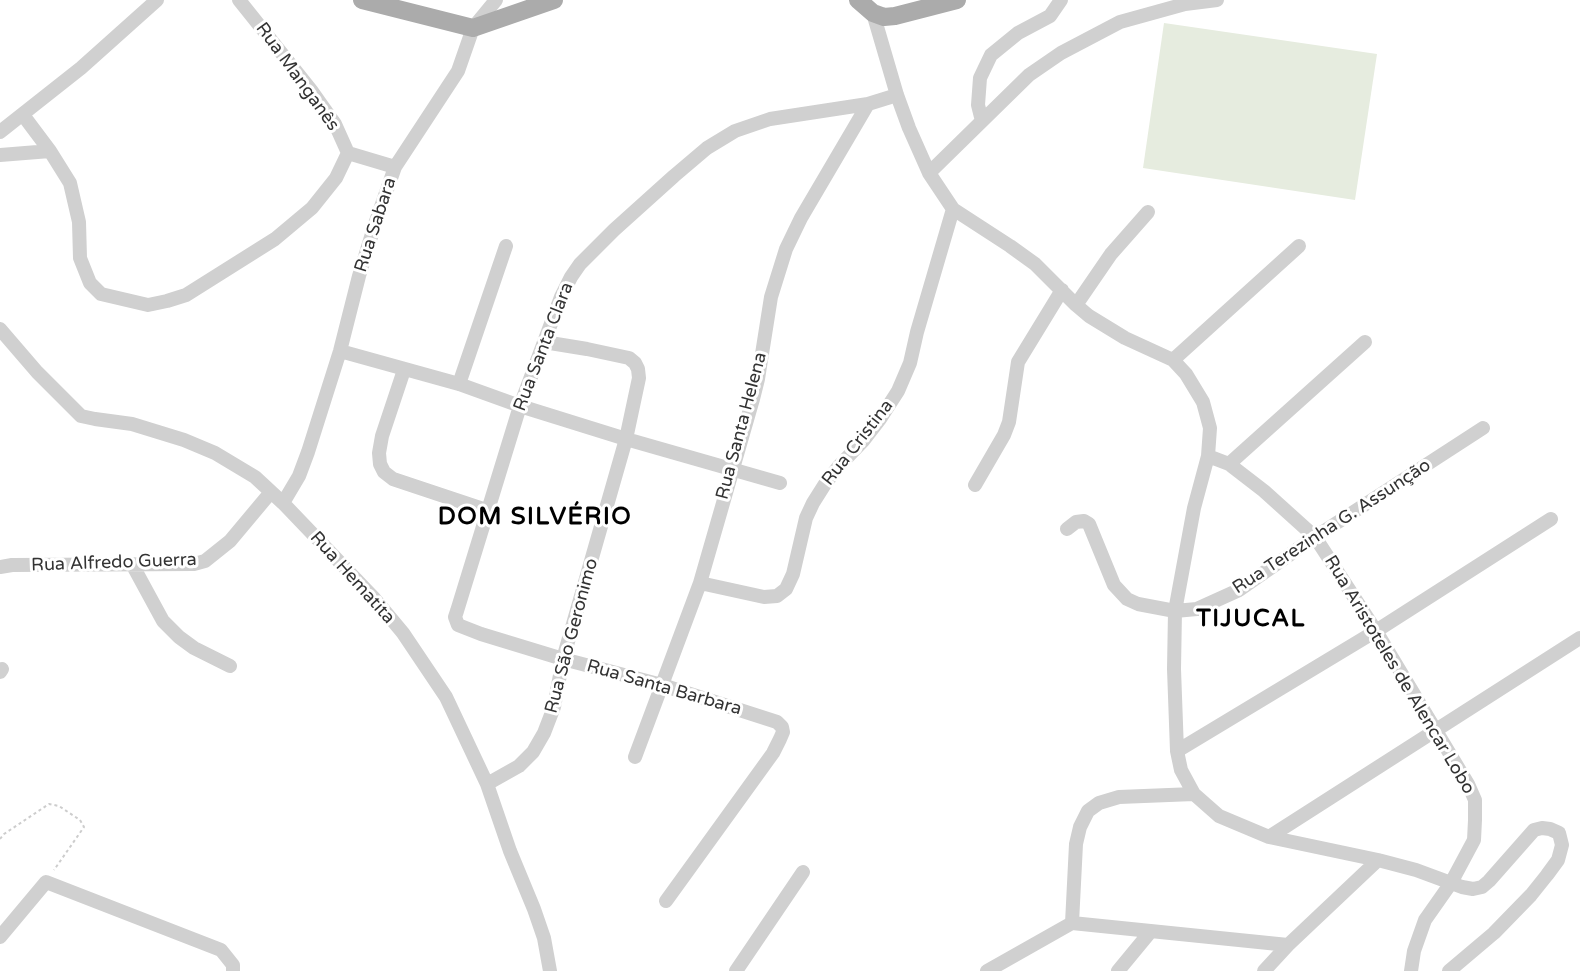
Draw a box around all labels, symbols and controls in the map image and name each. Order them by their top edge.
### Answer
street label: Rua Manganês [251,19,343,135]
street label: Rua Sabara [351,175,401,275]
street label: Rua Santa Clara [509,279,579,415]
street label: Rua Santa Helena [712,350,772,502]
street label: Rua Cristina [818,396,898,490]
street label: Rua Terezinha G. Assunção [1229,455,1435,599]
district label: DOM SILVÉRIO [438,504,632,532]
street label: Rua Hematita [305,527,399,629]
street label: Rua Alfredo Guerra [31,549,197,577]
street label: Rua Aristoteles de Alencar Lobo [1319,552,1479,798]
street label: Rua São Geronimo [541,556,603,716]
district label: TIJUCAL [1196,606,1306,634]
street label: Rua Santa Barbara [584,656,744,720]

